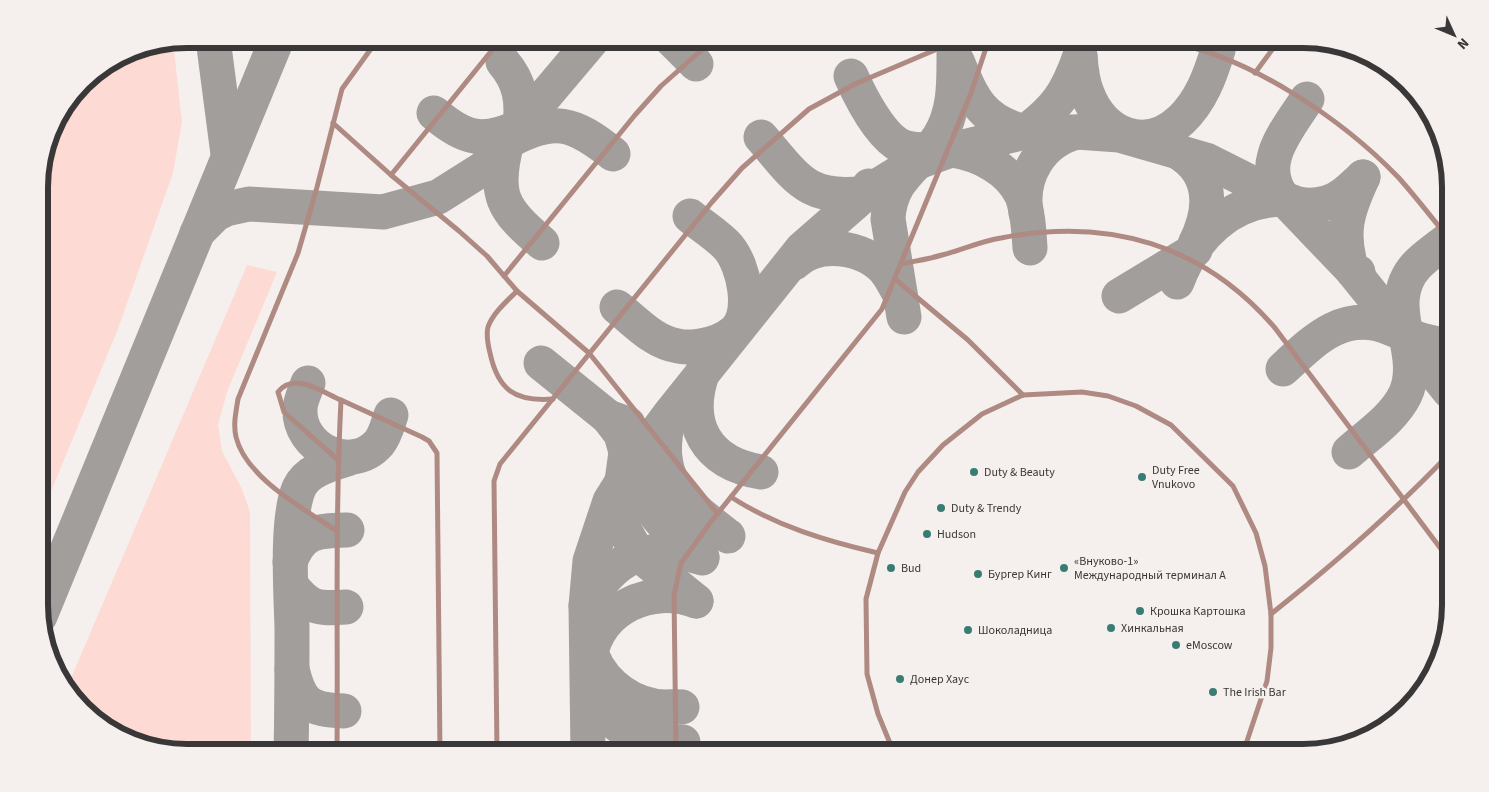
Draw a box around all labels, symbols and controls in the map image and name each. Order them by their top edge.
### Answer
north arrow [1429,10,1479,60]
text: N [1452,33,1473,54]
place label: Duty Free Vnukovo [1152,462,1200,493]
place label: Duty & Beauty [984,464,1055,481]
marker: Duty & Beauty [968,466,980,478]
marker: Duty Free Vnukovo [1136,471,1148,483]
place label: Duty & Trendy [951,500,1022,517]
marker: Duty & Trendy [935,502,947,514]
place label: Hudson [937,526,976,543]
marker: Hudson [921,528,933,540]
place label: «Внуково-1» Международный терминал А [1074,553,1226,584]
place label: Bud [901,560,921,577]
marker: Bud [885,562,897,574]
marker: «Внуково-1» Международный терминал А [1058,562,1070,574]
place label: Бургер Кинг [988,566,1052,583]
marker: Бургер Кинг [972,568,984,580]
place label: Крошка Картошка [1150,603,1246,620]
marker: Крошка Картошка [1134,605,1146,617]
place label: Хинкальная [1121,620,1184,637]
place label: Шоколадница [978,622,1052,639]
marker: Хинкальная [1105,622,1117,634]
marker: Шоколадница [962,624,974,636]
place label: eMoscow [1186,637,1233,654]
marker: eMoscow [1170,639,1182,651]
place label: Донер Хаус [910,671,970,688]
marker: Донер Хаус [894,673,906,685]
place label: The Irish Bar [1223,684,1287,701]
marker: The Irish Bar [1207,686,1219,698]

